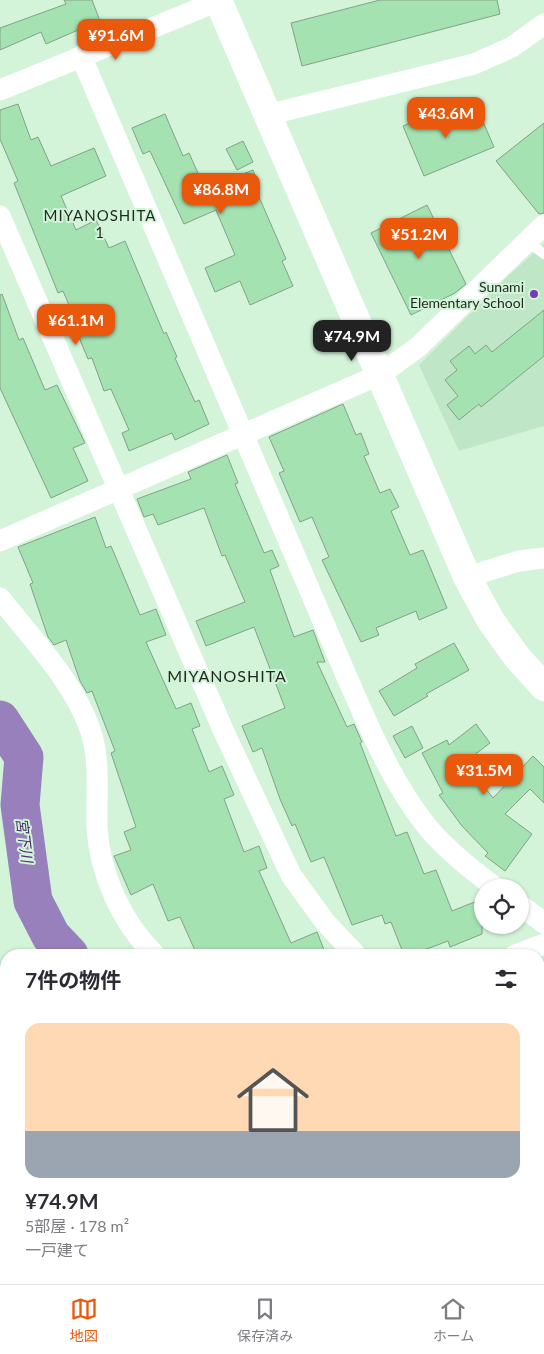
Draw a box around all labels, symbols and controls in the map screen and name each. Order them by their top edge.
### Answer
pin: ¥91.6M [75,18,157,61]
text: ¥91.6M [88,25,144,44]
pin: ¥43.6M [405,96,487,139]
text: ¥43.6M [418,103,474,122]
pin: ¥86.8M [180,172,262,215]
text: ¥86.8M [193,179,249,198]
district label: MIYANOSHITA 1 [44,206,156,241]
pin: ¥51.2M [378,218,460,260]
text: ¥51.2M [391,224,447,243]
place label: Sunami Elementary School [410,278,524,311]
marker: Sunami Elementary School [528,288,540,300]
pin: ¥61.1M [35,304,117,346]
text: ¥61.1M [48,310,104,329]
pin: ¥74.9M [311,320,393,362]
text: ¥74.9M [324,326,380,345]
district label: MIYANOSHITA [167,666,287,685]
pin: ¥31.5M [443,754,525,796]
text: ¥31.5M [456,760,512,779]
water label: 宮下川 [13,817,37,865]
map controls [474,879,529,934]
button: locate [474,879,529,934]
icon: filters [492,965,520,993]
text: 7件の物件 [25,967,121,992]
icon: home [228,1055,318,1145]
text: ¥74.9M [25,1188,99,1213]
text: 5部屋 · 178 m² [25,1216,129,1235]
text: 一戸建て [25,1240,89,1259]
tab: 地図 [70,1295,98,1345]
tab: 保存済み [237,1295,293,1345]
tab: ホーム [433,1295,474,1345]

